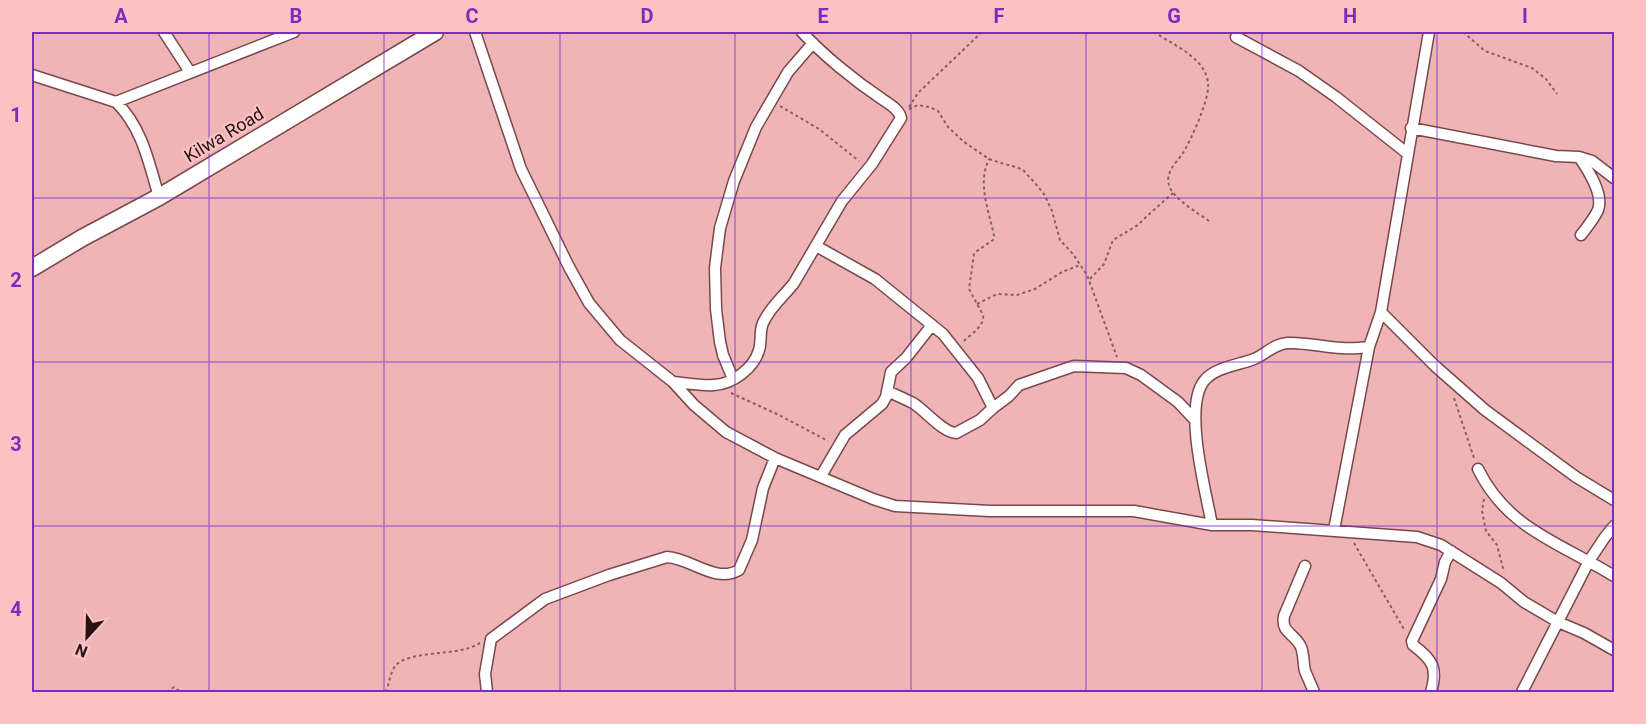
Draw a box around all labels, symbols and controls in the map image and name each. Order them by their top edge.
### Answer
text: A [114,4,128,28]
text: B [290,4,302,28]
text: C [465,4,479,28]
text: D [641,4,654,28]
text: E [817,4,829,28]
text: F [994,4,1005,28]
text: G [1167,4,1181,28]
text: H [1343,4,1357,28]
text: I [1522,4,1528,28]
text: 1 [10,103,22,127]
street label: Kilwa Road [180,103,267,167]
text: 2 [10,268,22,292]
text: 3 [10,432,22,456]
text: 4 [10,597,22,621]
north arrow [57,607,117,667]
text: N [73,640,90,661]

